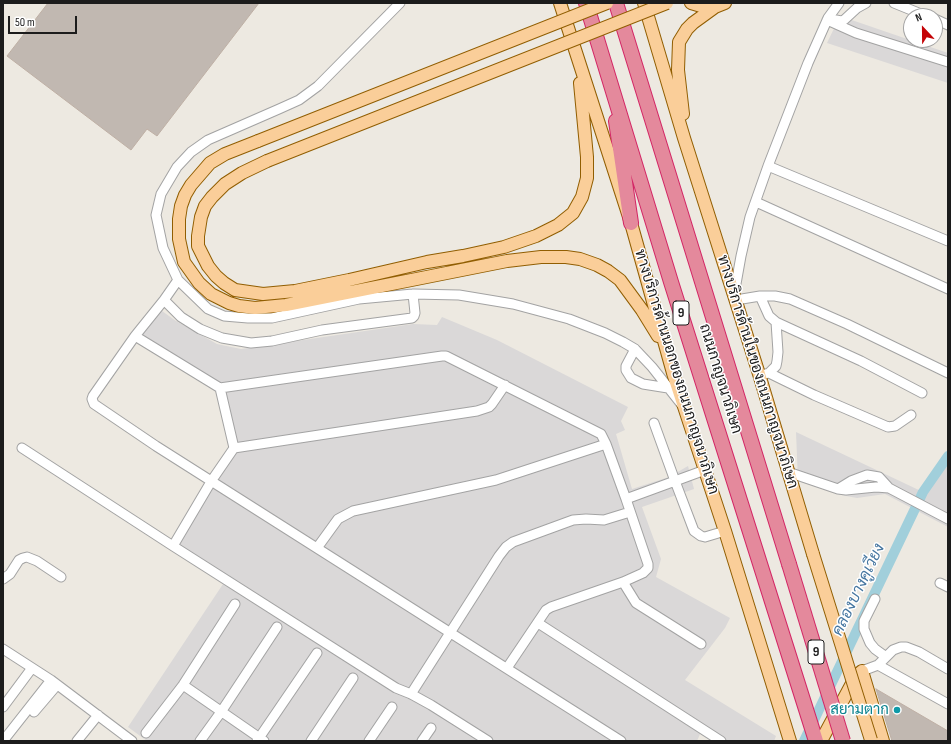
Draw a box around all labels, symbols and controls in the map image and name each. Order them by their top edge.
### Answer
scale bar [10,8,79,34]
north arrow [903,8,943,48]
text: N [914,10,924,24]
text: 50 m [15,15,35,30]
street label: ทางบริการด้านนอกของถนนกาญจนาภิเษก [630,247,722,497]
street label: ทางบริการด้านในของถนนกาญจนาภิเษก [713,253,801,491]
road number: 9 [673,301,689,325]
street label: ถนนกาญจนาภิเษก [695,322,745,436]
water label: คลองบางคูเวียง [828,541,890,639]
road number: 9 [808,640,824,664]
place label: สยามตาก [830,701,889,719]
marker: สยามตาก [892,705,902,715]

